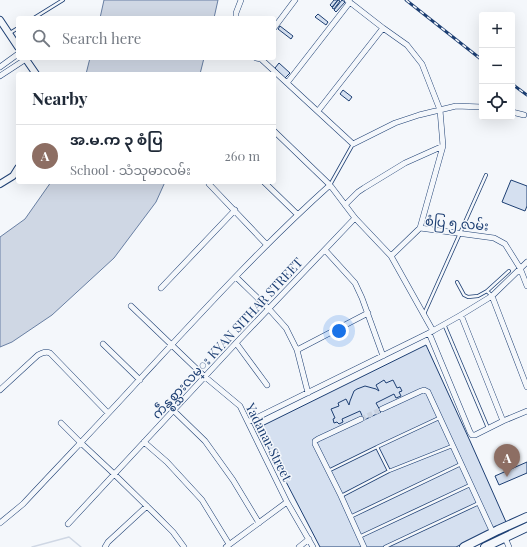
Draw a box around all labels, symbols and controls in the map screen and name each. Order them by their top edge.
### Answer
map controls [479,12,515,120]
button: + [479,12,515,48]
search box [16,16,276,60]
icon: search [30,27,52,49]
text: Search here [62,28,141,48]
button: − [479,48,515,84]
button: locate [479,84,515,120]
text: Nearby [32,87,87,109]
text: အ.မ.က ၃ စံပြ [70,129,163,149]
text: A [41,147,49,164]
text: 260 m [224,147,260,164]
text: School · သံသုမာလမ်း [70,161,191,178]
street label: စံပြ ၅ လမ်း [424,211,490,237]
street label: ကဵန္စစ္သားလမ္း KYAN SITHAR STREET [147,254,308,424]
your location [329,321,349,341]
street label: Yadanar Street [242,399,297,484]
pin: A [494,444,520,477]

